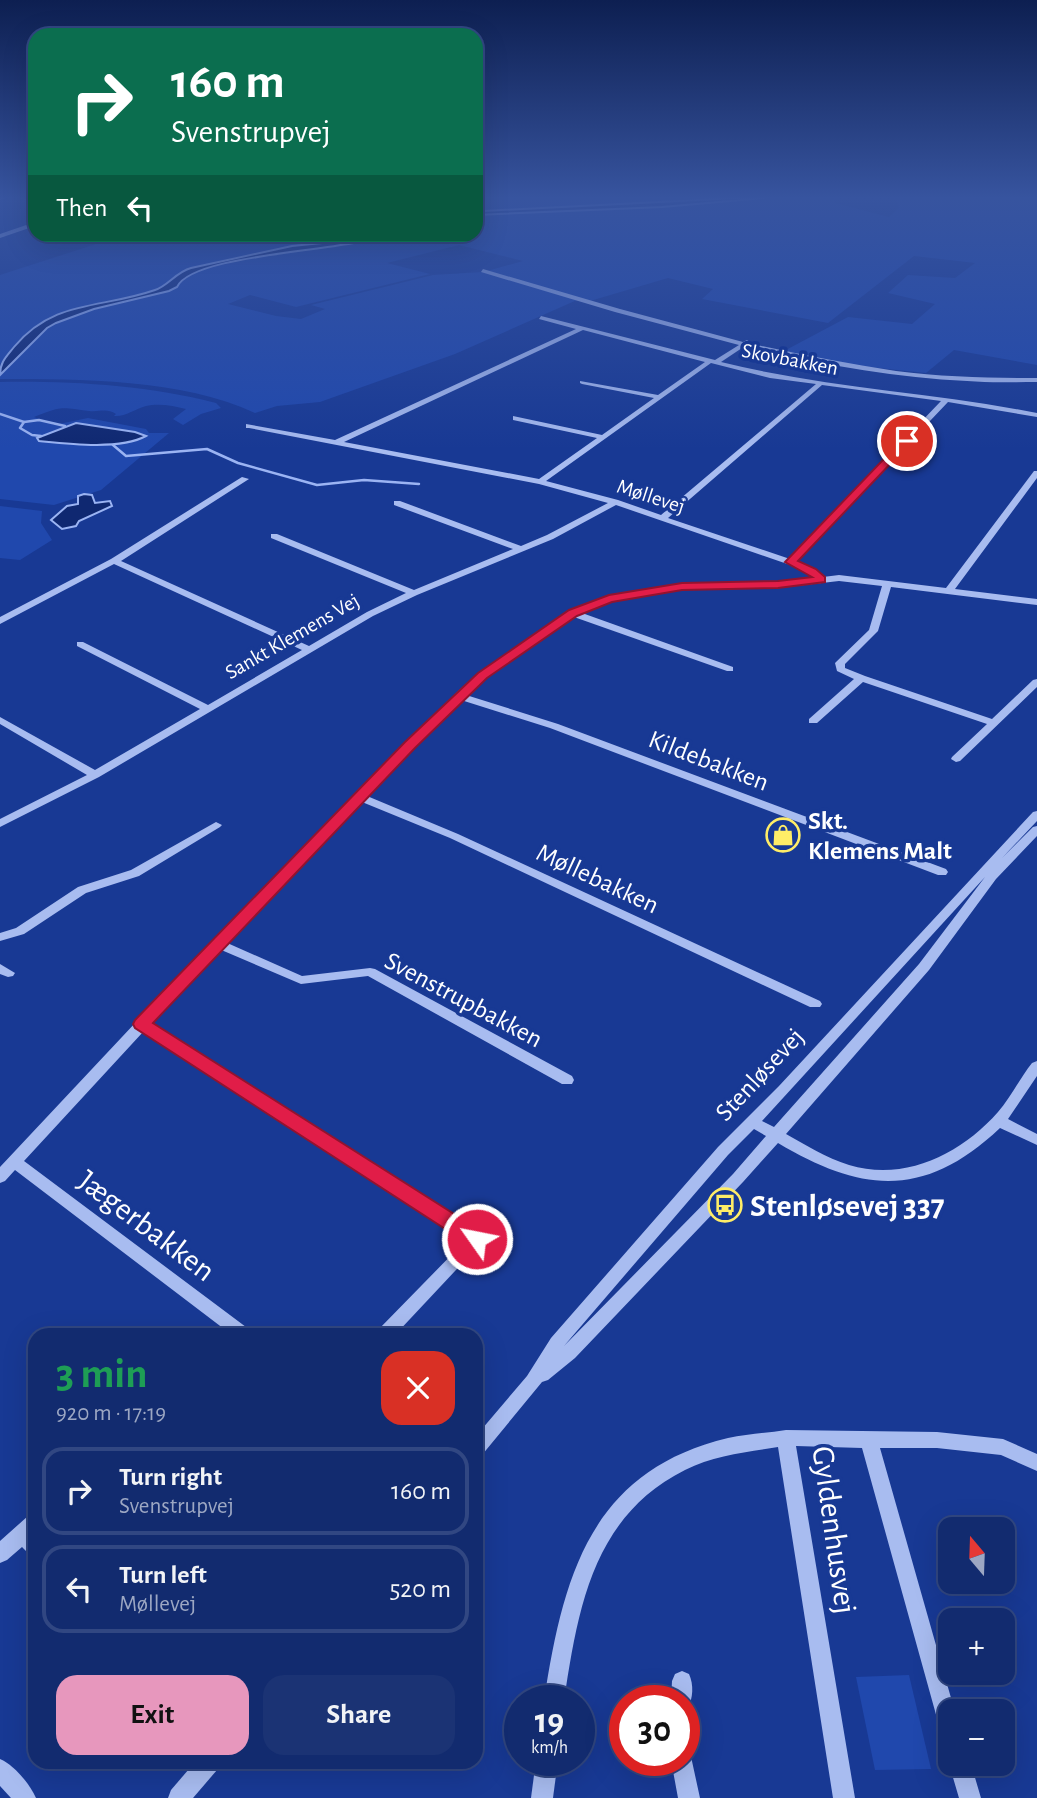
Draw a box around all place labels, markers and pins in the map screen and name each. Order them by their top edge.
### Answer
pin [877,411,937,471]
place label: Skt. Klemens Malt [808,808,952,864]
shop icon: Skt. Klemens Malt [764,816,802,854]
bus stop icon: Stenløsevej 337 [706,1186,744,1224]
place label: Stenløsevej 337 [750,1190,945,1222]

